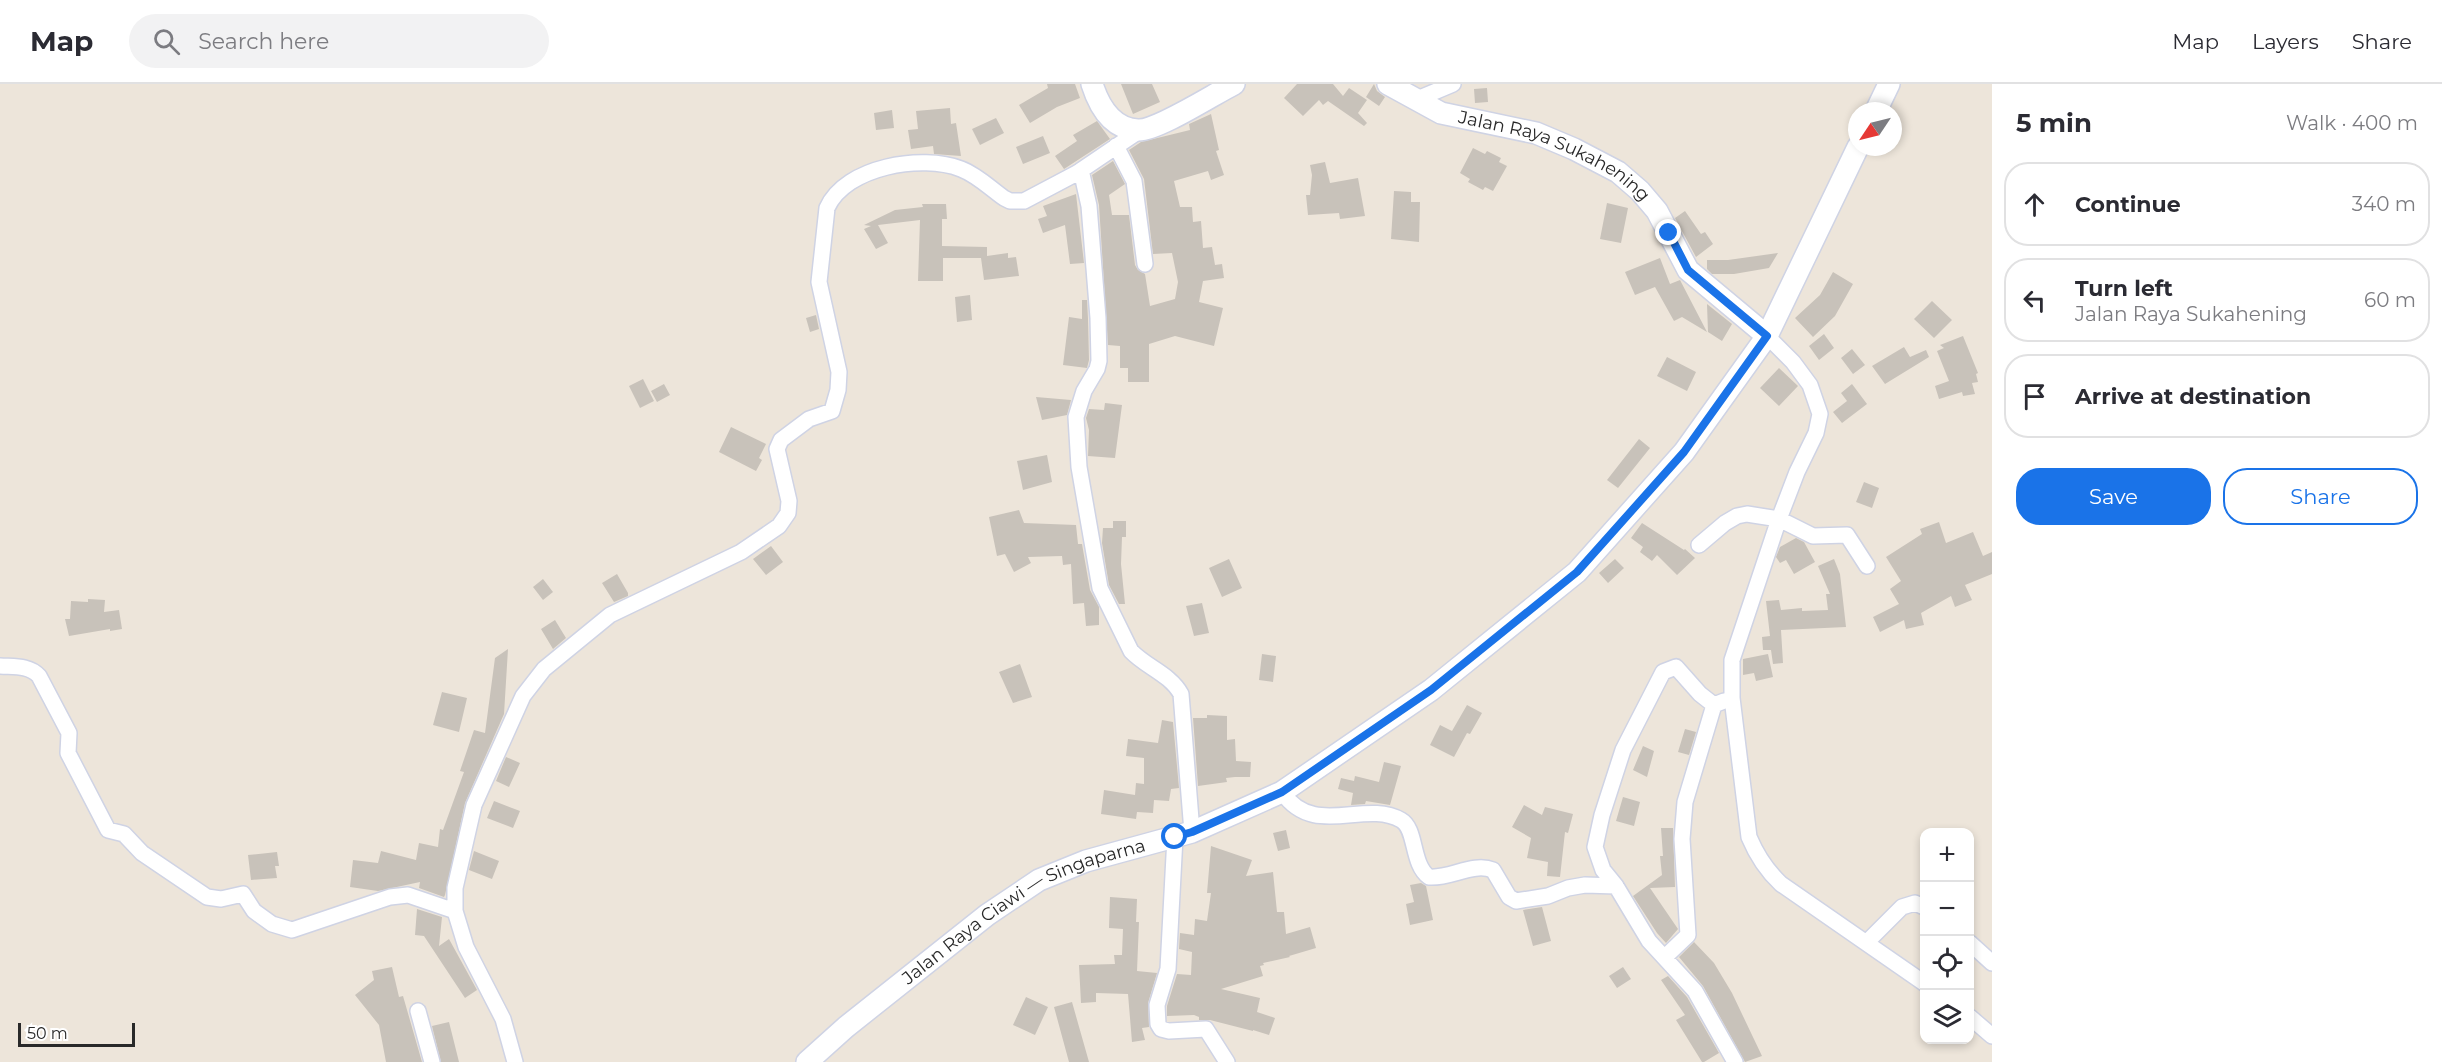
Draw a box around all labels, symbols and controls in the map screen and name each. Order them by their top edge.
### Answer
search box [129,14,549,68]
text: Map [30,24,93,58]
icon: search [150,25,183,58]
text: Search here [198,28,329,55]
text: Map [2172,29,2219,54]
text: Layers [2252,29,2319,54]
text: Share [2352,29,2412,54]
north arrow [1848,102,1902,156]
street label: Jalan Raya Sukahening [1455,106,1655,206]
text: 5 min [2016,107,2092,139]
text: Walk · 400 m [2286,111,2418,135]
icon: ahead [2018,188,2051,221]
text: Continue [2075,191,2181,218]
text: 340 m [2352,192,2416,216]
route end [1655,219,1681,245]
text: Turn left [2075,275,2173,302]
icon: left [2018,284,2051,317]
text: 60 m [2364,288,2416,312]
text: Jalan Raya Sukahening [2075,302,2307,326]
icon: arrive [2018,380,2051,413]
text: Arrive at destination [2075,383,2311,410]
button: Save [2016,468,2211,525]
button: Share [2223,468,2418,525]
route start [1161,823,1187,849]
map controls [1920,828,1974,1044]
button: + [1920,828,1974,882]
street label: Jalan Raya Ciawi — Singaparna [897,834,1148,990]
button: − [1920,882,1974,936]
button: locate [1920,936,1974,990]
button: layers [1920,990,1974,1044]
scale bar [18,1020,135,1048]
text: 50 m [27,1024,68,1043]

